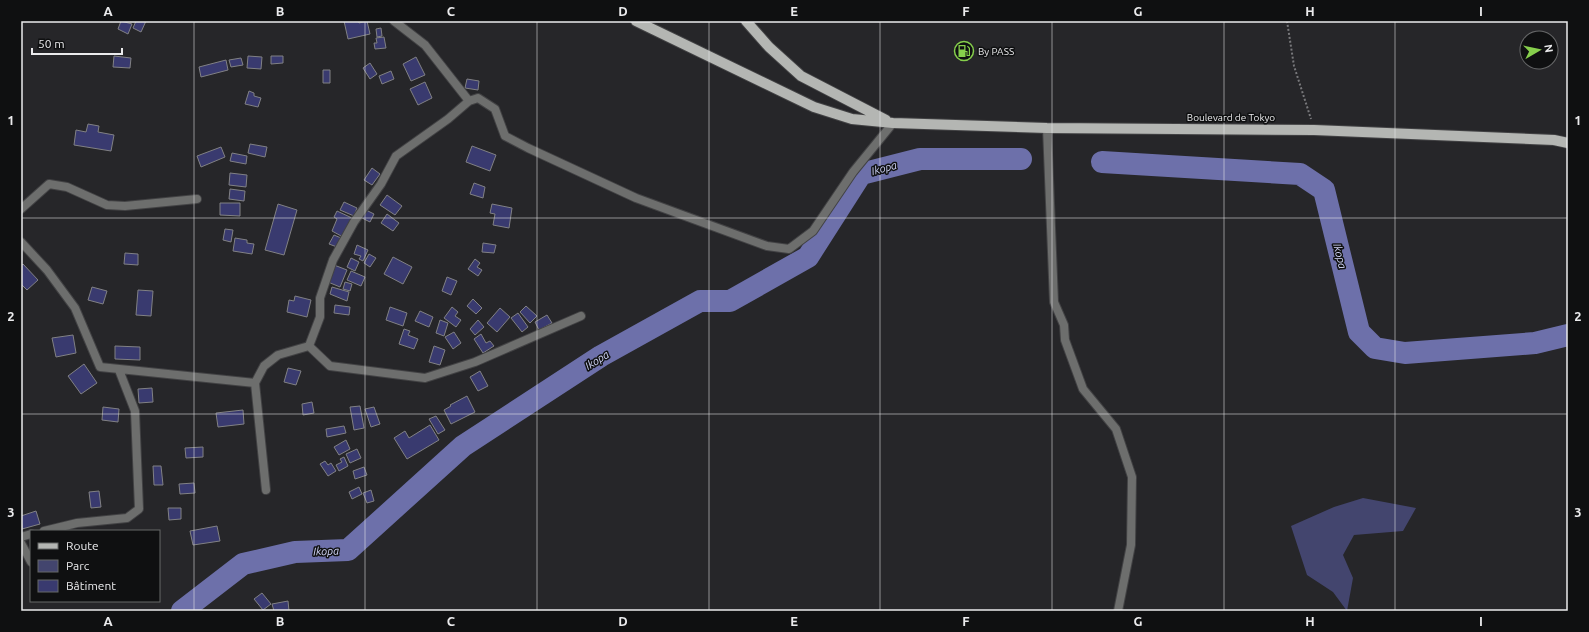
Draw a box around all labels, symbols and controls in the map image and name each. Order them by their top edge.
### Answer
text: A [103,4,113,18]
text: B [276,4,285,18]
text: C [447,4,456,18]
text: D [618,4,628,18]
text: E [790,4,798,18]
text: F [962,4,970,18]
text: G [1134,4,1143,18]
text: H [1305,4,1315,18]
text: I [1479,4,1483,18]
scale bar [32,30,122,56]
north arrow [1519,30,1559,70]
text: 50 m [38,37,65,50]
fuel station icon: By PASS [953,40,975,62]
text: N [1542,43,1555,53]
place label: By PASS [978,46,1014,57]
street label: Boulevard de Tokyo [1187,112,1275,123]
text: 1 [7,113,15,127]
text: 1 [1574,113,1582,127]
water label: Ikopa [870,159,898,177]
water label: Ikopa [1331,242,1349,270]
text: 2 [7,309,15,323]
text: 2 [1574,309,1582,323]
water label: Ikopa [583,348,611,372]
text: 3 [7,505,15,519]
text: 3 [1574,505,1582,519]
legend [30,530,160,602]
text: Route [66,539,99,552]
water label: Ikopa [313,545,339,557]
text: Parc [66,559,90,572]
text: Bâtiment [66,579,116,592]
text: A [103,614,113,628]
text: B [276,614,285,628]
text: C [447,614,456,628]
text: D [618,614,628,628]
text: E [790,614,798,628]
text: F [962,614,970,628]
text: G [1134,614,1143,628]
text: H [1305,614,1315,628]
text: I [1479,614,1483,628]

